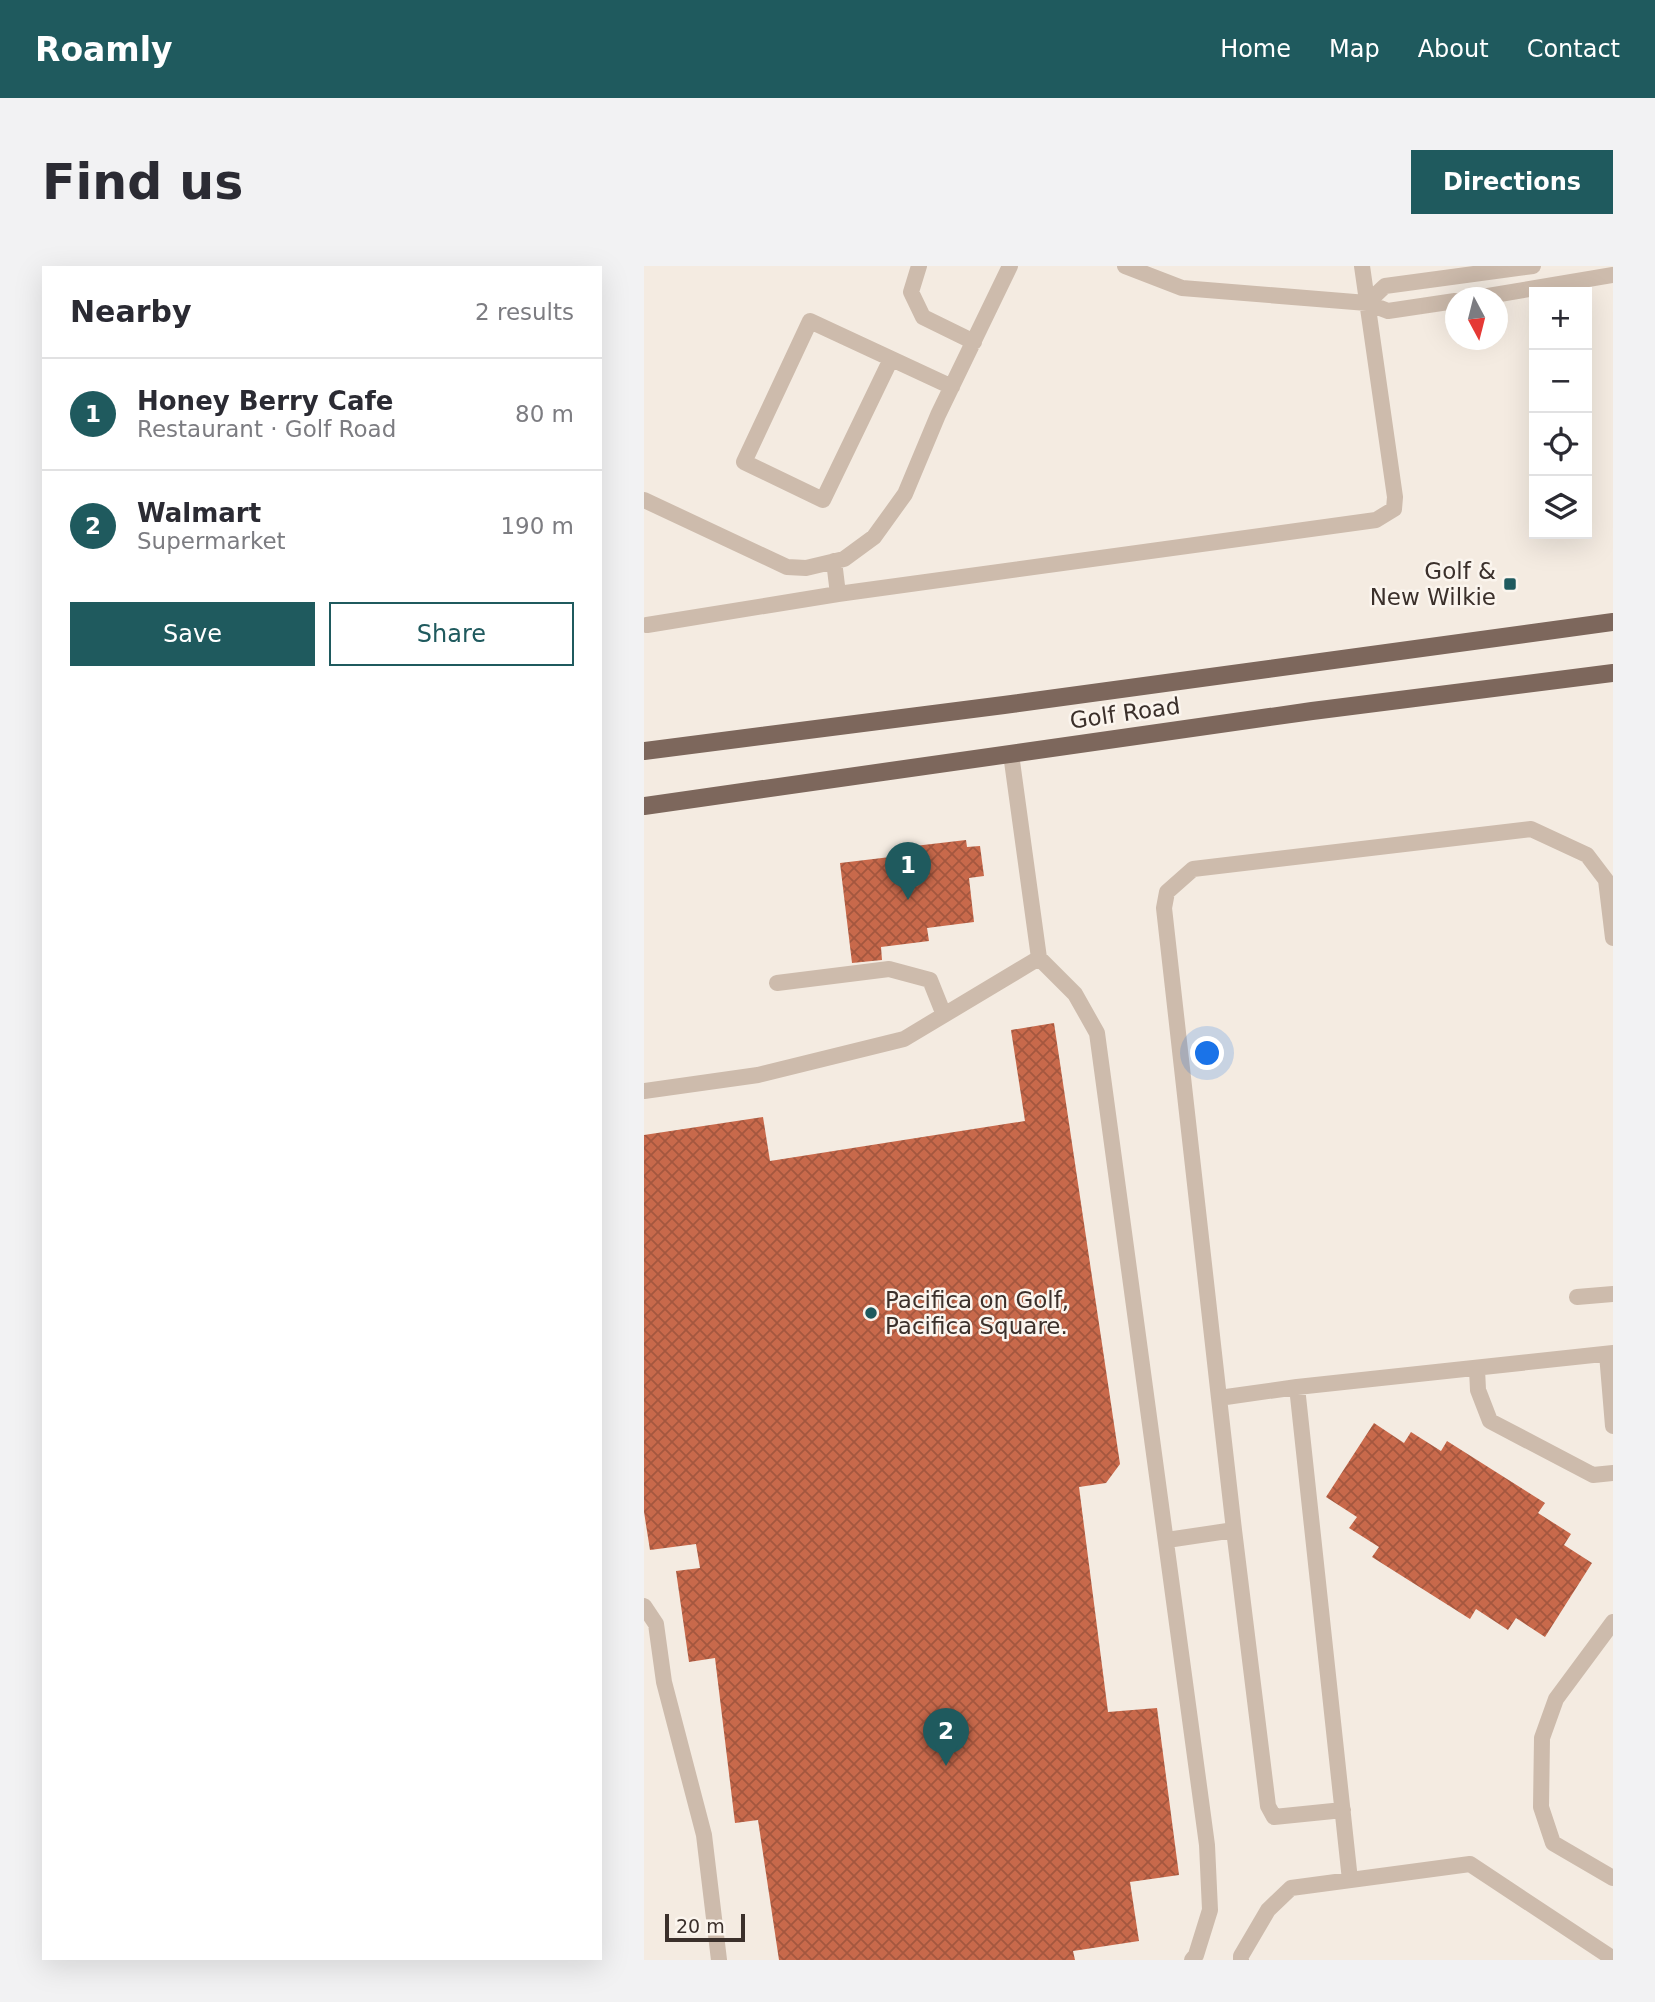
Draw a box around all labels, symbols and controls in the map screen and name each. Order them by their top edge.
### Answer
text: Roamly [35,30,173,69]
text: Home [1220,35,1291,63]
text: Map [1329,35,1380,63]
text: About [1418,35,1489,63]
text: Contact [1527,35,1620,63]
button: Directions [1411,150,1613,214]
text: Find us [42,154,243,211]
north arrow [1445,287,1508,350]
map controls [1529,287,1592,539]
button: + [1529,287,1592,350]
text: Nearby [70,294,192,329]
text: 2 results [475,299,574,325]
button: − [1529,350,1592,413]
text: Honey Berry Cafe [137,386,393,416]
text: 1 [85,401,101,427]
text: 80 m [515,401,574,427]
button: locate [1529,413,1592,476]
text: Restaurant · Golf Road [137,416,396,442]
button: layers [1529,476,1592,539]
text: Walmart [137,498,261,528]
text: 2 [85,513,101,539]
text: 190 m [500,513,574,539]
text: Supermarket [137,528,286,554]
place label: Golf & New Wilkie [1370,558,1496,610]
marker: Golf & New Wilkie [1502,576,1518,592]
button: Save [70,602,315,666]
button: Share [329,602,574,666]
street label: Golf Road [1068,692,1182,734]
pin: 1 [885,842,931,900]
your location [1190,1036,1224,1070]
place label: Pacifica on Golf, Pacifica Square. [885,1287,1069,1339]
marker: Pacifica on Golf, Pacifica Square. [863,1305,879,1321]
pin: 2 [923,1708,969,1766]
scale bar [665,1911,746,1943]
text: 20 m [676,1915,725,1937]

